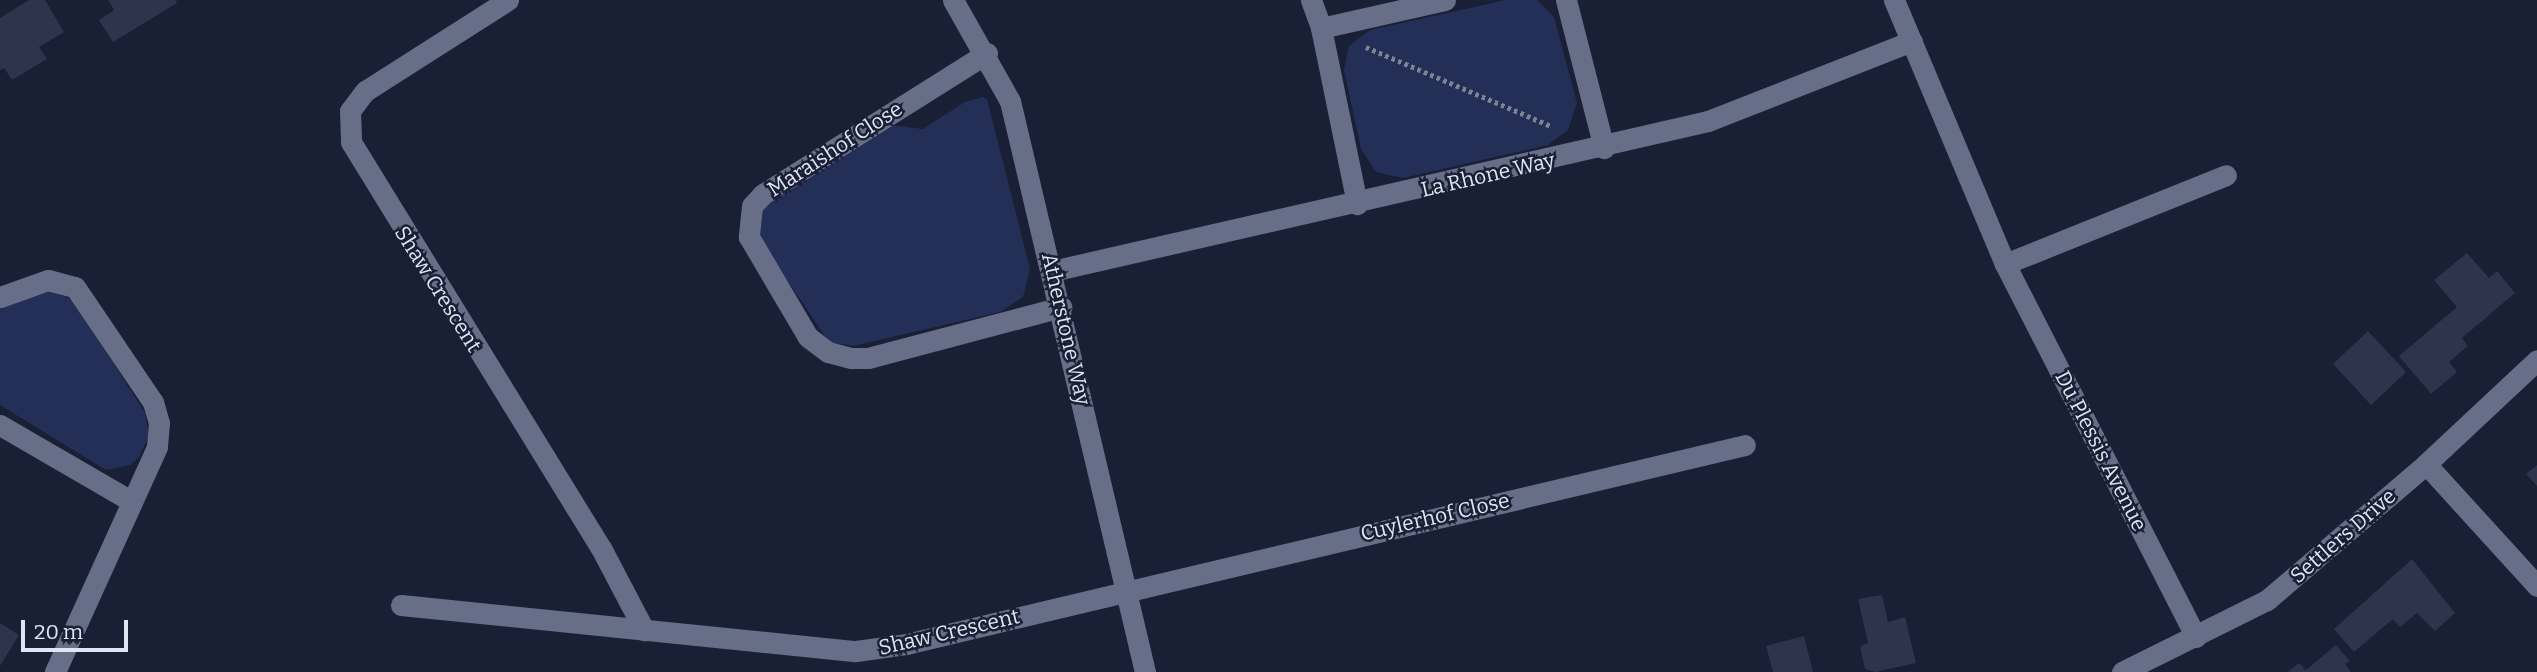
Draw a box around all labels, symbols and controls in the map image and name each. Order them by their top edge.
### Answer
street label: Maraishof Close [763,96,907,202]
street label: La Rhone Way [1419,147,1557,203]
street label: Shaw Crescent [389,221,487,357]
street label: Atherstone Way [1036,251,1096,407]
street label: Du Plessis Avenue [2050,367,2152,535]
street label: Settlers Drive [2285,483,2401,589]
street label: Cuylerhof Close [1358,488,1512,546]
street label: Shaw Crescent [876,604,1022,660]
scale bar [24,606,131,650]
text: 20 m [34,619,83,645]

